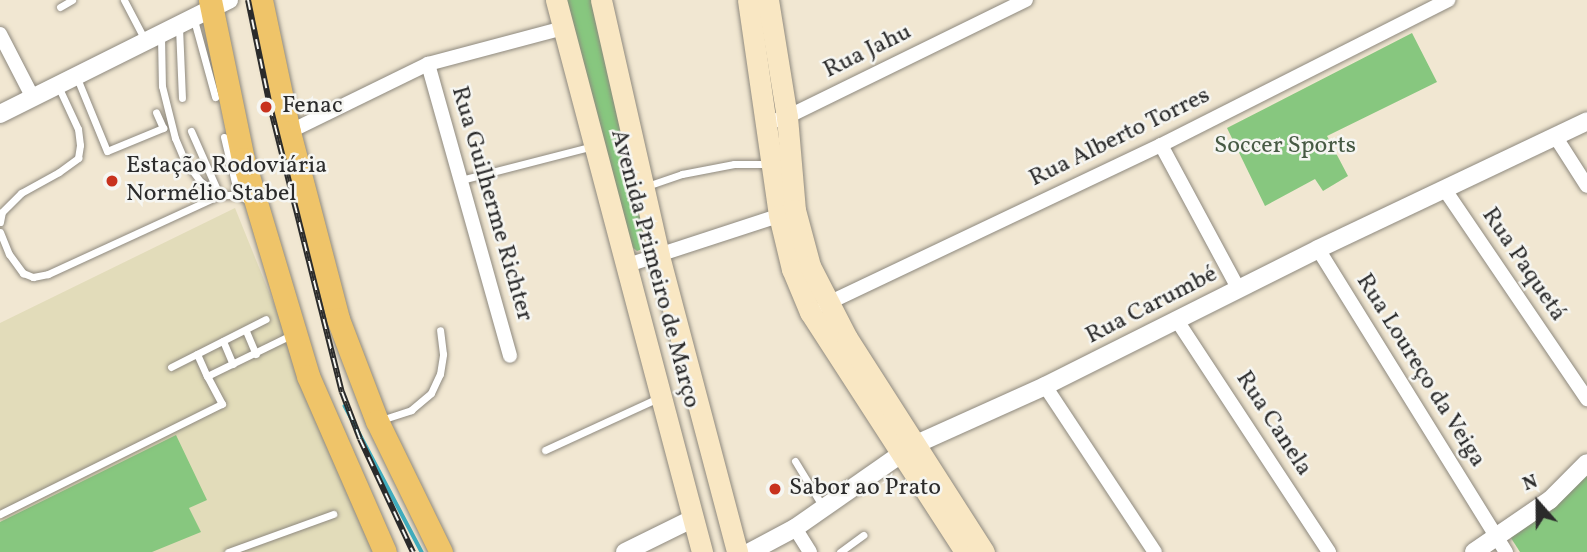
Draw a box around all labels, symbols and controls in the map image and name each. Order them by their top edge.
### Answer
street label: Rua Jahu [819,18,917,86]
street label: Rua Alberto Torres [1025,82,1215,194]
street label: Rua Guilherme Richter [444,83,538,325]
place label: Fenac [282,93,343,121]
marker: Fenac [256,97,276,117]
street label: Avenida Primeiro de Março [603,126,705,412]
park label: Soccer Sports [1214,133,1356,161]
place label: Estação Rodoviária Normélio Stabel [126,153,327,209]
marker: Estação Rodoviária Normélio Stabel [104,173,120,189]
street label: Rua Paquetá [1474,203,1572,327]
street label: Rua Carumbé [1081,261,1223,351]
street label: Rua Loureço da Veiga [1349,269,1491,473]
street label: Rua Canela [1228,366,1318,482]
north arrow [1503,468,1573,538]
text: N [1519,469,1542,498]
place label: Sabor ao Prato [789,475,941,503]
marker: Sabor ao Prato [767,481,783,497]

